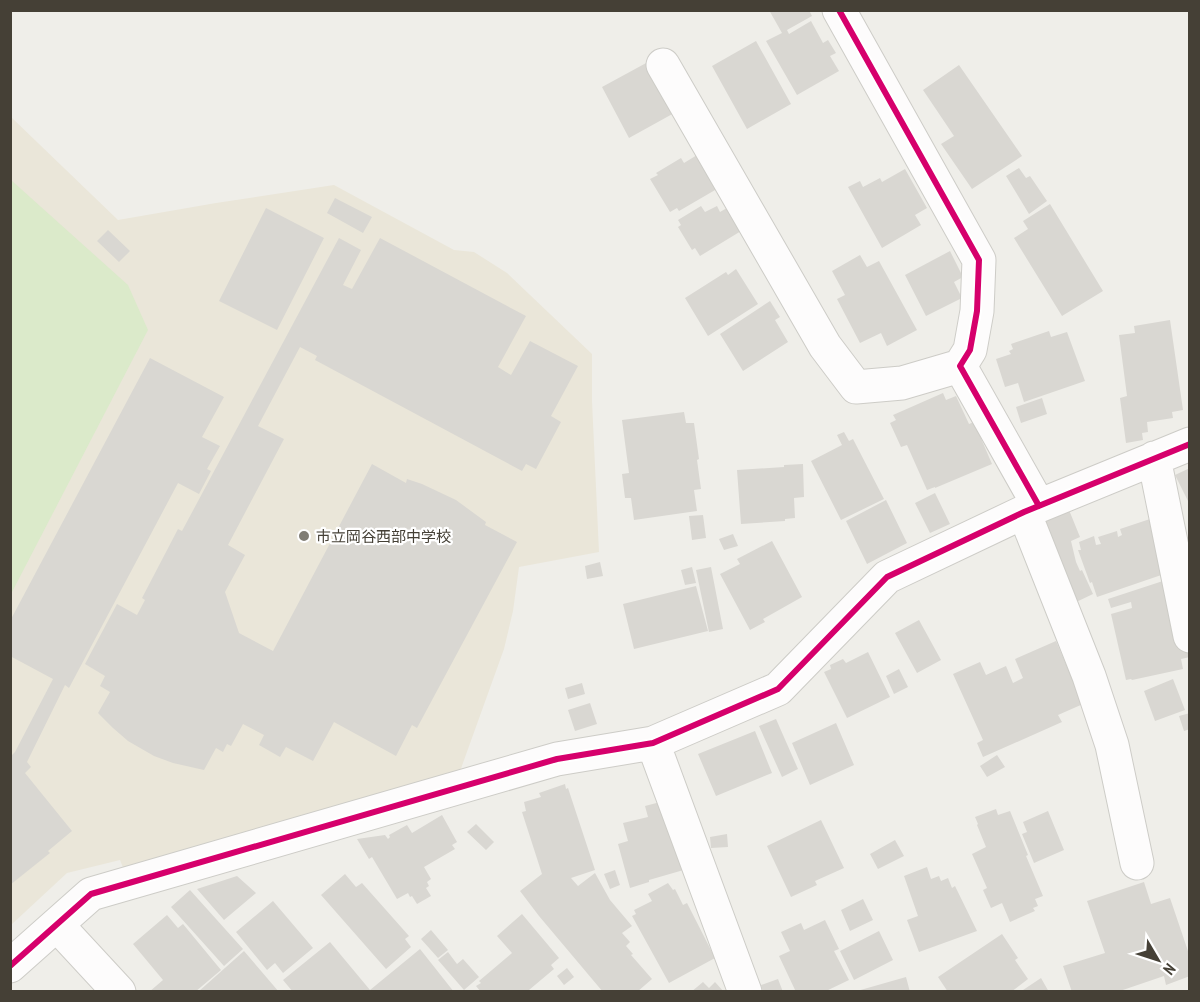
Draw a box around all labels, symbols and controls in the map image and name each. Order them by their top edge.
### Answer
place label: 市立岡谷西部中学校 [316,527,451,546]
marker: 市立岡谷西部中学校 [297,529,311,543]
north arrow [1128,930,1188,990]
text: N [1159,960,1180,979]

